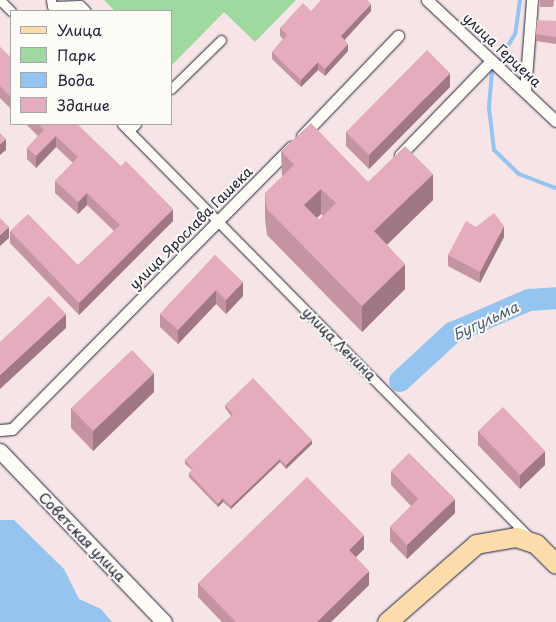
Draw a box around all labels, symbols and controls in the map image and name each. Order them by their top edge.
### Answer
street label: улица Герцена [459,9,545,91]
legend [10,10,172,125]
text: Улица [57,18,102,41]
text: Парк [57,43,96,66]
text: Вода [57,68,94,91]
text: Здание [57,93,110,116]
street label: улица Ярослава Гашека [126,163,256,293]
water label: Бугульма [449,297,521,343]
street label: улица Ленина [298,303,380,385]
street label: Советская улица [35,489,129,585]

